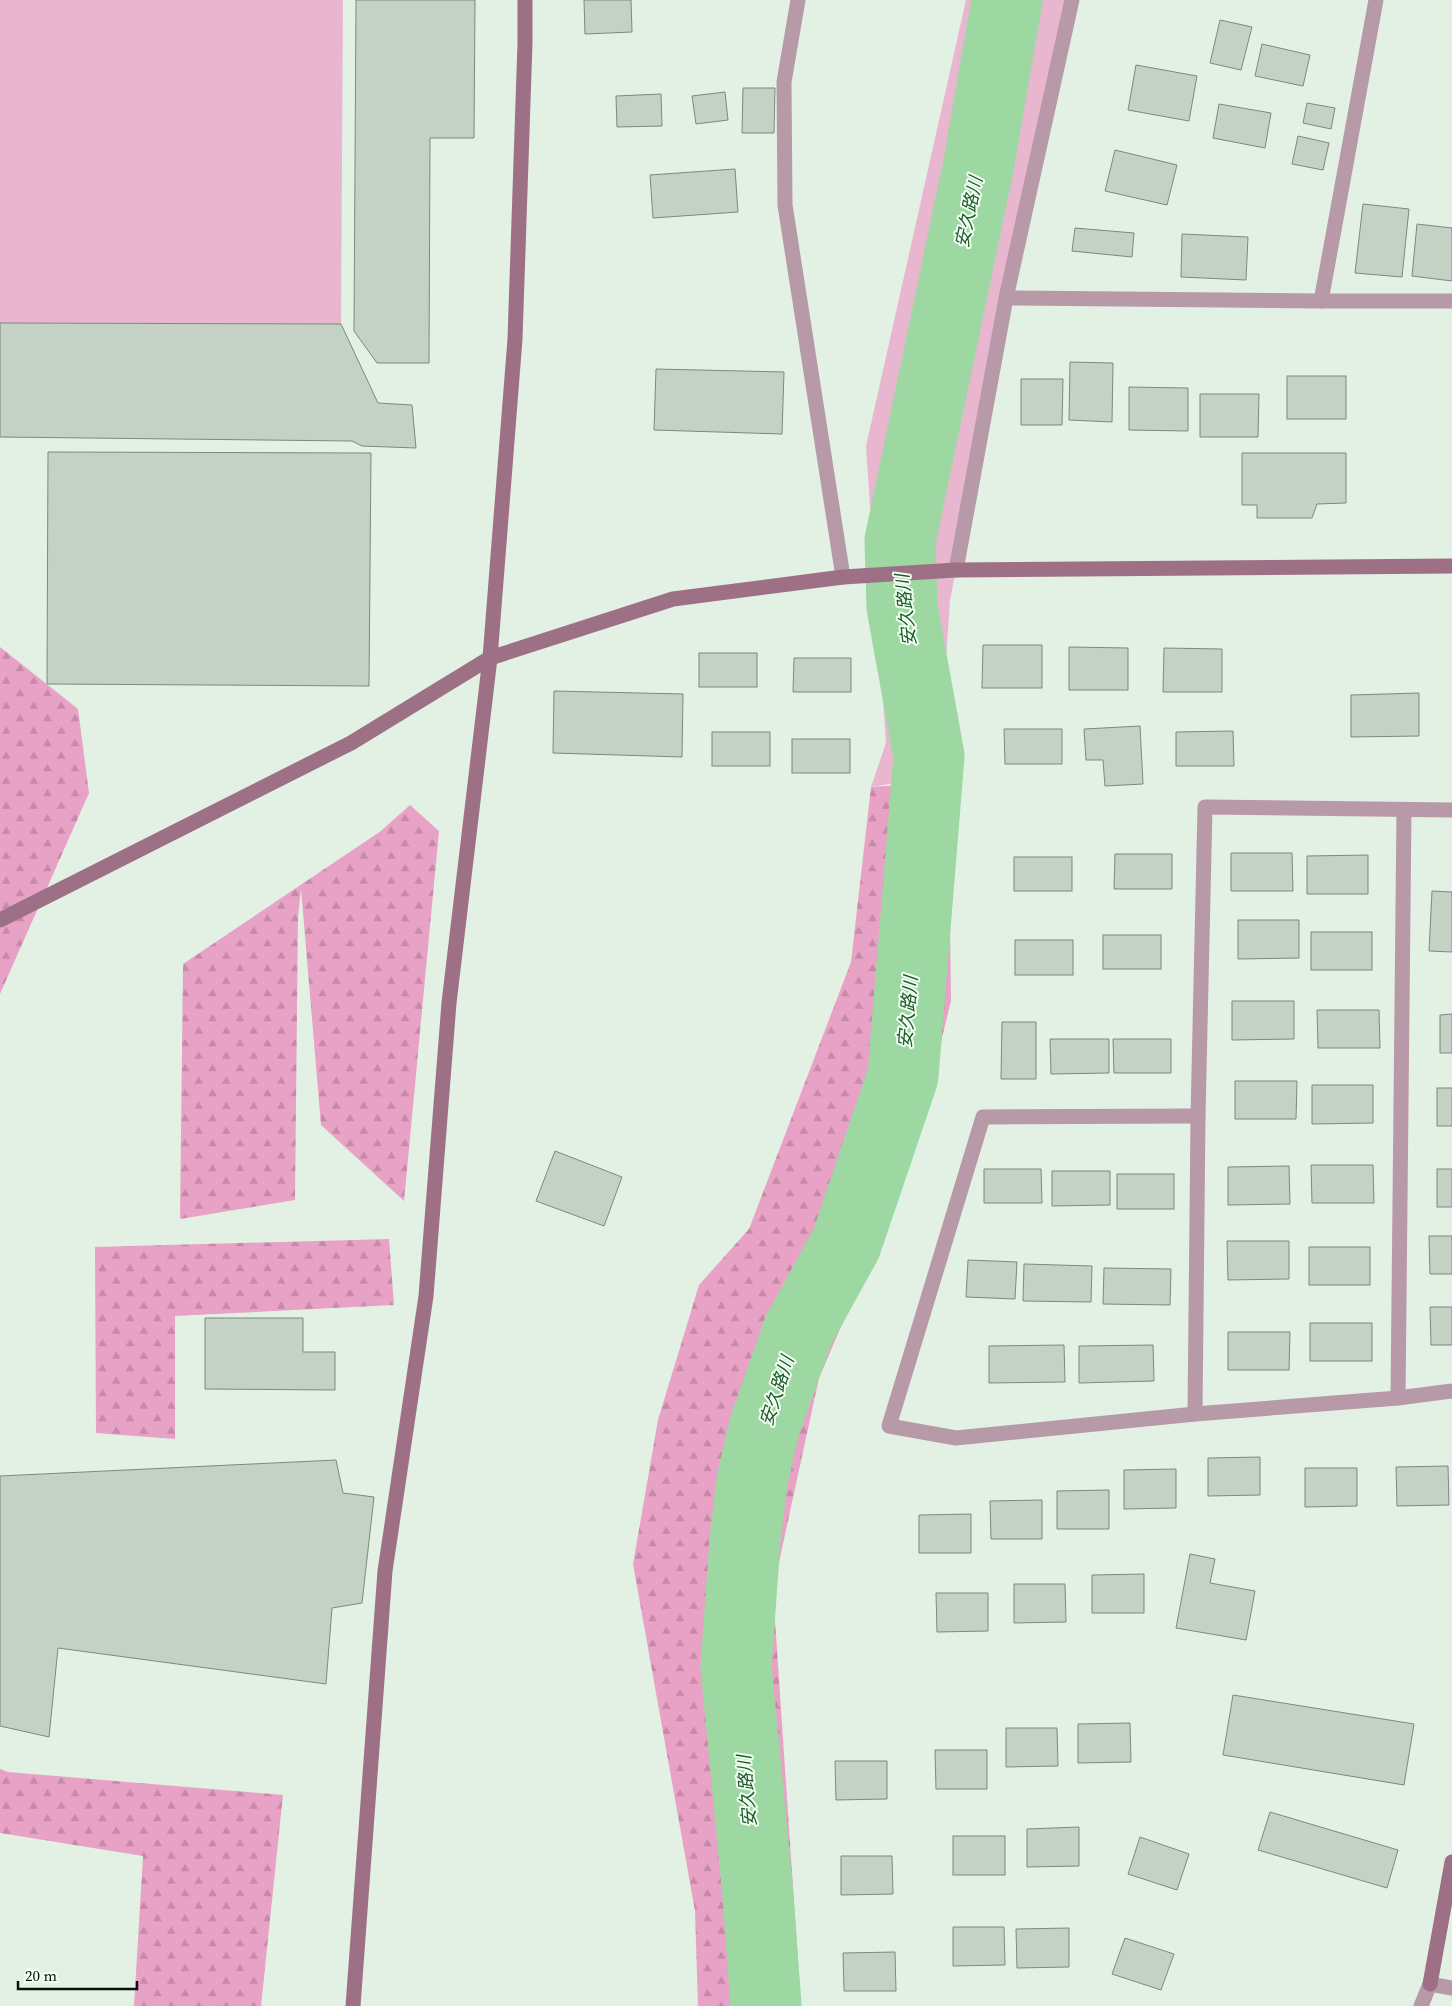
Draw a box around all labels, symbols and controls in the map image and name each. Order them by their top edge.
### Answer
water label: 安久路川 [949,172,989,250]
water label: 安久路川 [889,571,922,647]
water label: 安久路川 [892,973,923,1049]
water label: 安久路川 [754,1351,800,1429]
water label: 安久路川 [731,1752,762,1828]
scale bar [18,1958,136,1990]
text: 20 m [25,1965,57,1986]

